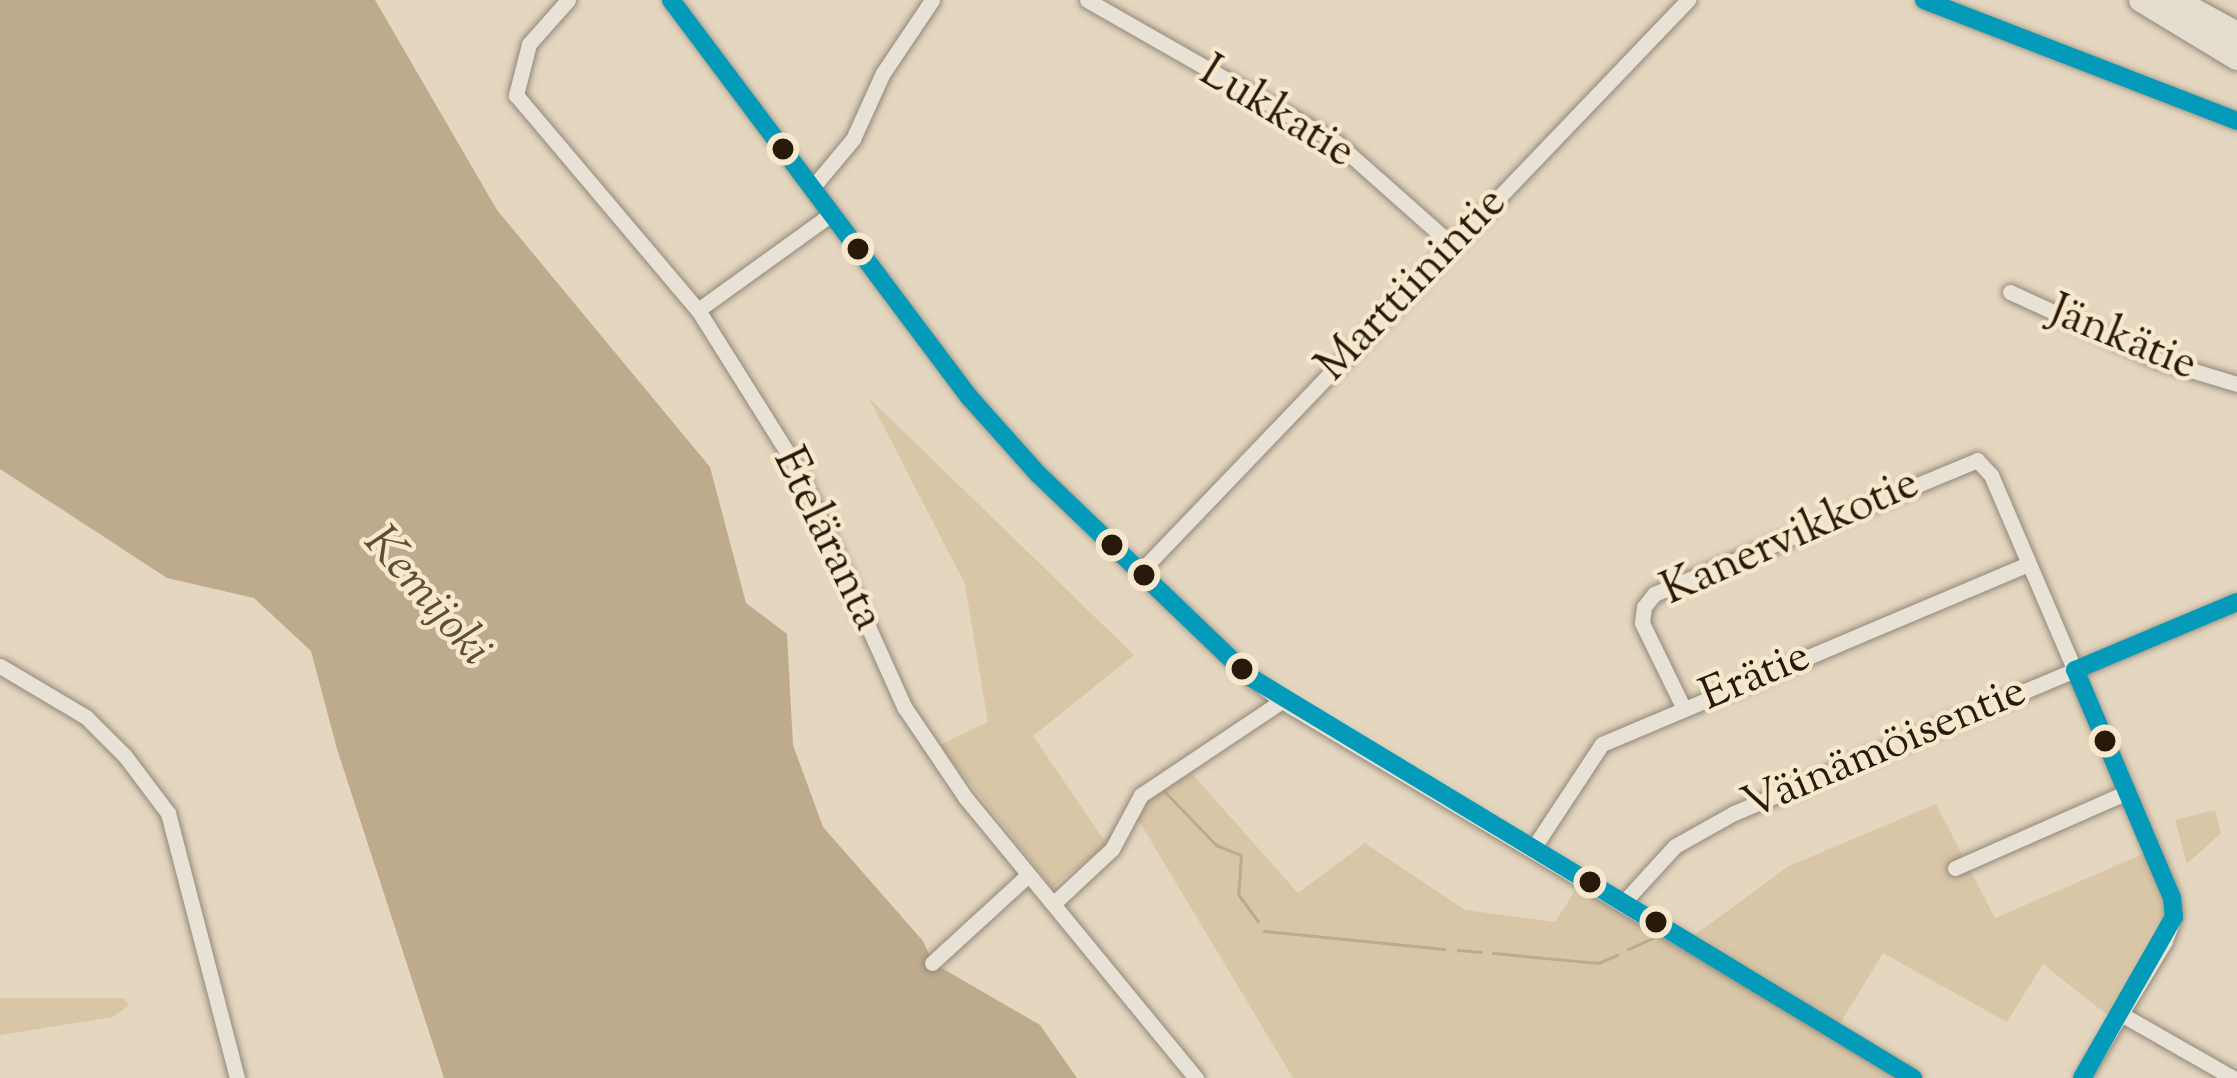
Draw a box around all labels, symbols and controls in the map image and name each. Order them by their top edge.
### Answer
street label: Lukkatie [1189,47,1363,181]
unlabelled marker [772,138,794,160]
street label: Marttiinintie [1307,178,1519,394]
unlabelled marker [847,238,869,260]
street label: Jänkätie [2040,286,2204,394]
street label: Eteläranta [759,440,893,640]
street label: Kanervikkotie [1654,458,1928,620]
water label: Kemijoki [350,515,502,679]
unlabelled marker [1101,534,1123,556]
unlabelled marker [1133,564,1155,586]
street label: Erätie [1693,631,1819,725]
unlabelled marker [1231,658,1253,680]
street label: Väinämöisentie [1735,666,2035,834]
unlabelled marker [2094,730,2116,752]
unlabelled marker [1579,871,1601,893]
unlabelled marker [1645,911,1667,933]

